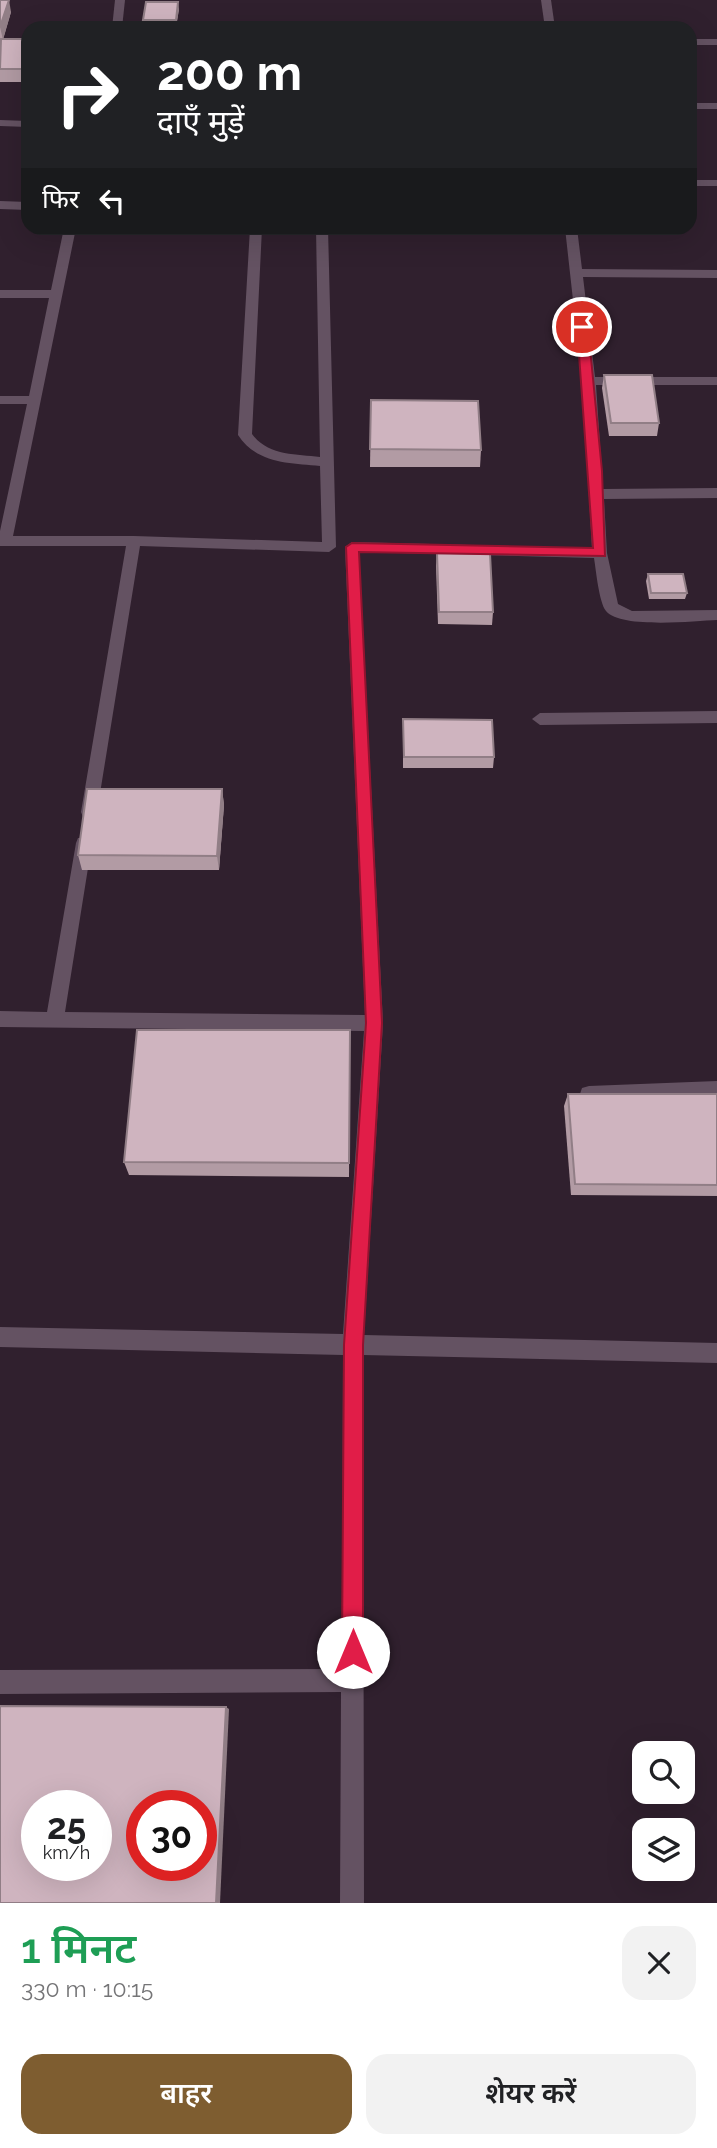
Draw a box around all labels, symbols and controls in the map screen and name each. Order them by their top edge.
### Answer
text: 200 m [157,44,302,101]
icon: right [42,49,133,140]
text: दाएँ मुड़ें [157,103,244,140]
icon: left [93,182,131,220]
text: फिर [42,184,79,214]
pin [552,297,612,357]
icon: arrive [563,308,601,346]
position arrow [316,1615,390,1689]
map controls [632,1741,695,1881]
button: search [632,1741,695,1804]
speed limit sign: 30 [126,1790,217,1881]
text: 25 [47,1806,86,1847]
button: layers [632,1818,695,1881]
text: km/h [43,1842,90,1863]
text: 1 मिनट [21,1924,136,1973]
button: close [622,1926,696,2000]
text: 330 m · 10:15 [21,1975,153,2002]
button: बाहर [21,2054,352,2134]
button: शेयर करें [366,2054,696,2134]

